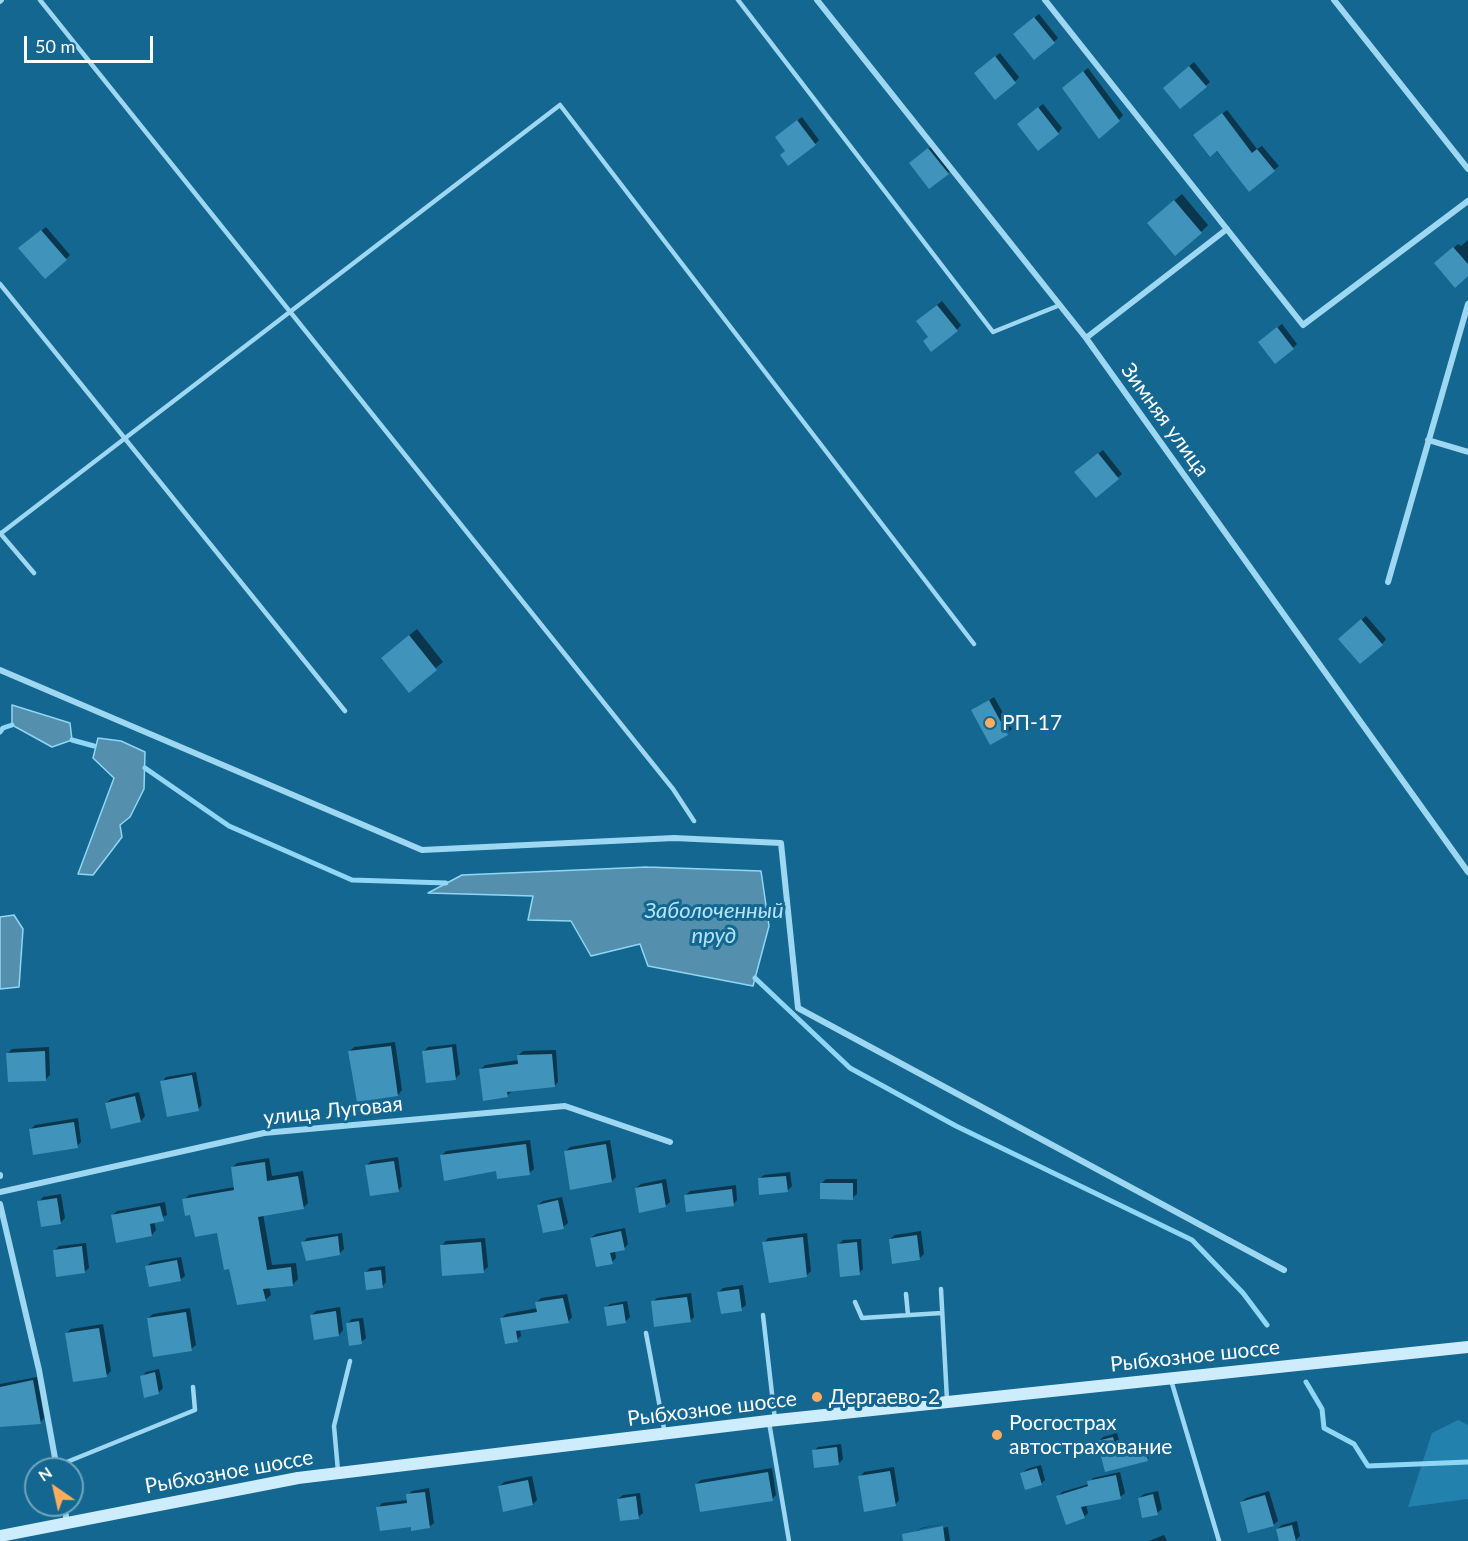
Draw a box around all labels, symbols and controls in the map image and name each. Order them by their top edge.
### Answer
scale bar [27,24,156,62]
text: 50 m [35,35,75,57]
street label: Зимняя улица [1115,358,1215,482]
place label: РП-17 [1002,710,1062,736]
marker: РП-17 [983,716,997,730]
water label: Заболоченный пруд [644,898,784,950]
street label: улица Луговая [262,1091,404,1131]
street label: Рыбхозное шоссе [1109,1335,1281,1377]
place label: Дергаево-2 [829,1384,940,1410]
street label: Рыбхозное шоссе [626,1386,798,1432]
marker: Дергаево-2 [810,1390,824,1404]
place label: Росгострах автострахование [1009,1410,1172,1460]
marker: Росгострах автострахование [990,1428,1004,1442]
street label: Рыбхозное шоссе [143,1445,315,1499]
north arrow [24,1457,84,1517]
text: N [34,1462,55,1485]

